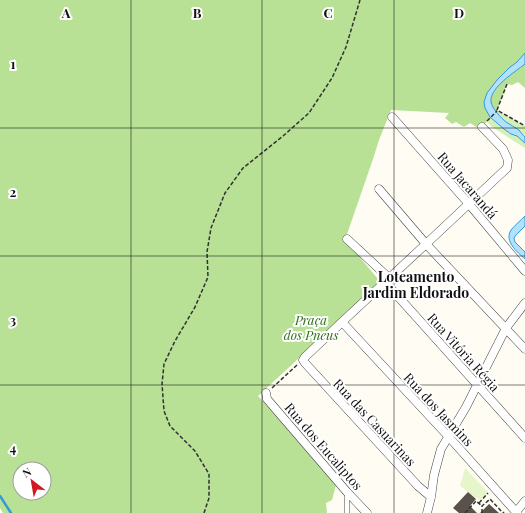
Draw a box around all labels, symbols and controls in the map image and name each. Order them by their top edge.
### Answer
text: A [61,4,71,21]
text: B [193,4,202,21]
text: C [323,4,333,21]
text: D [454,4,464,21]
text: 1 [11,55,16,72]
street label: Rua Jacarandá [434,148,502,222]
text: 2 [10,183,17,200]
district label: Loteamento Jardim Eldorado [362,267,469,302]
street label: Rua Vitória Régia [424,309,504,395]
text: 3 [10,311,16,328]
park label: Praça dos Pneus [284,311,338,343]
street label: Rua dos Jasmins [401,369,478,449]
street label: Rua das Casuarinas [330,375,420,469]
street label: Rua dos Eucaliptos [281,399,367,493]
text: 4 [10,439,17,456]
north arrow [12,461,52,501]
text: N [19,463,34,480]

